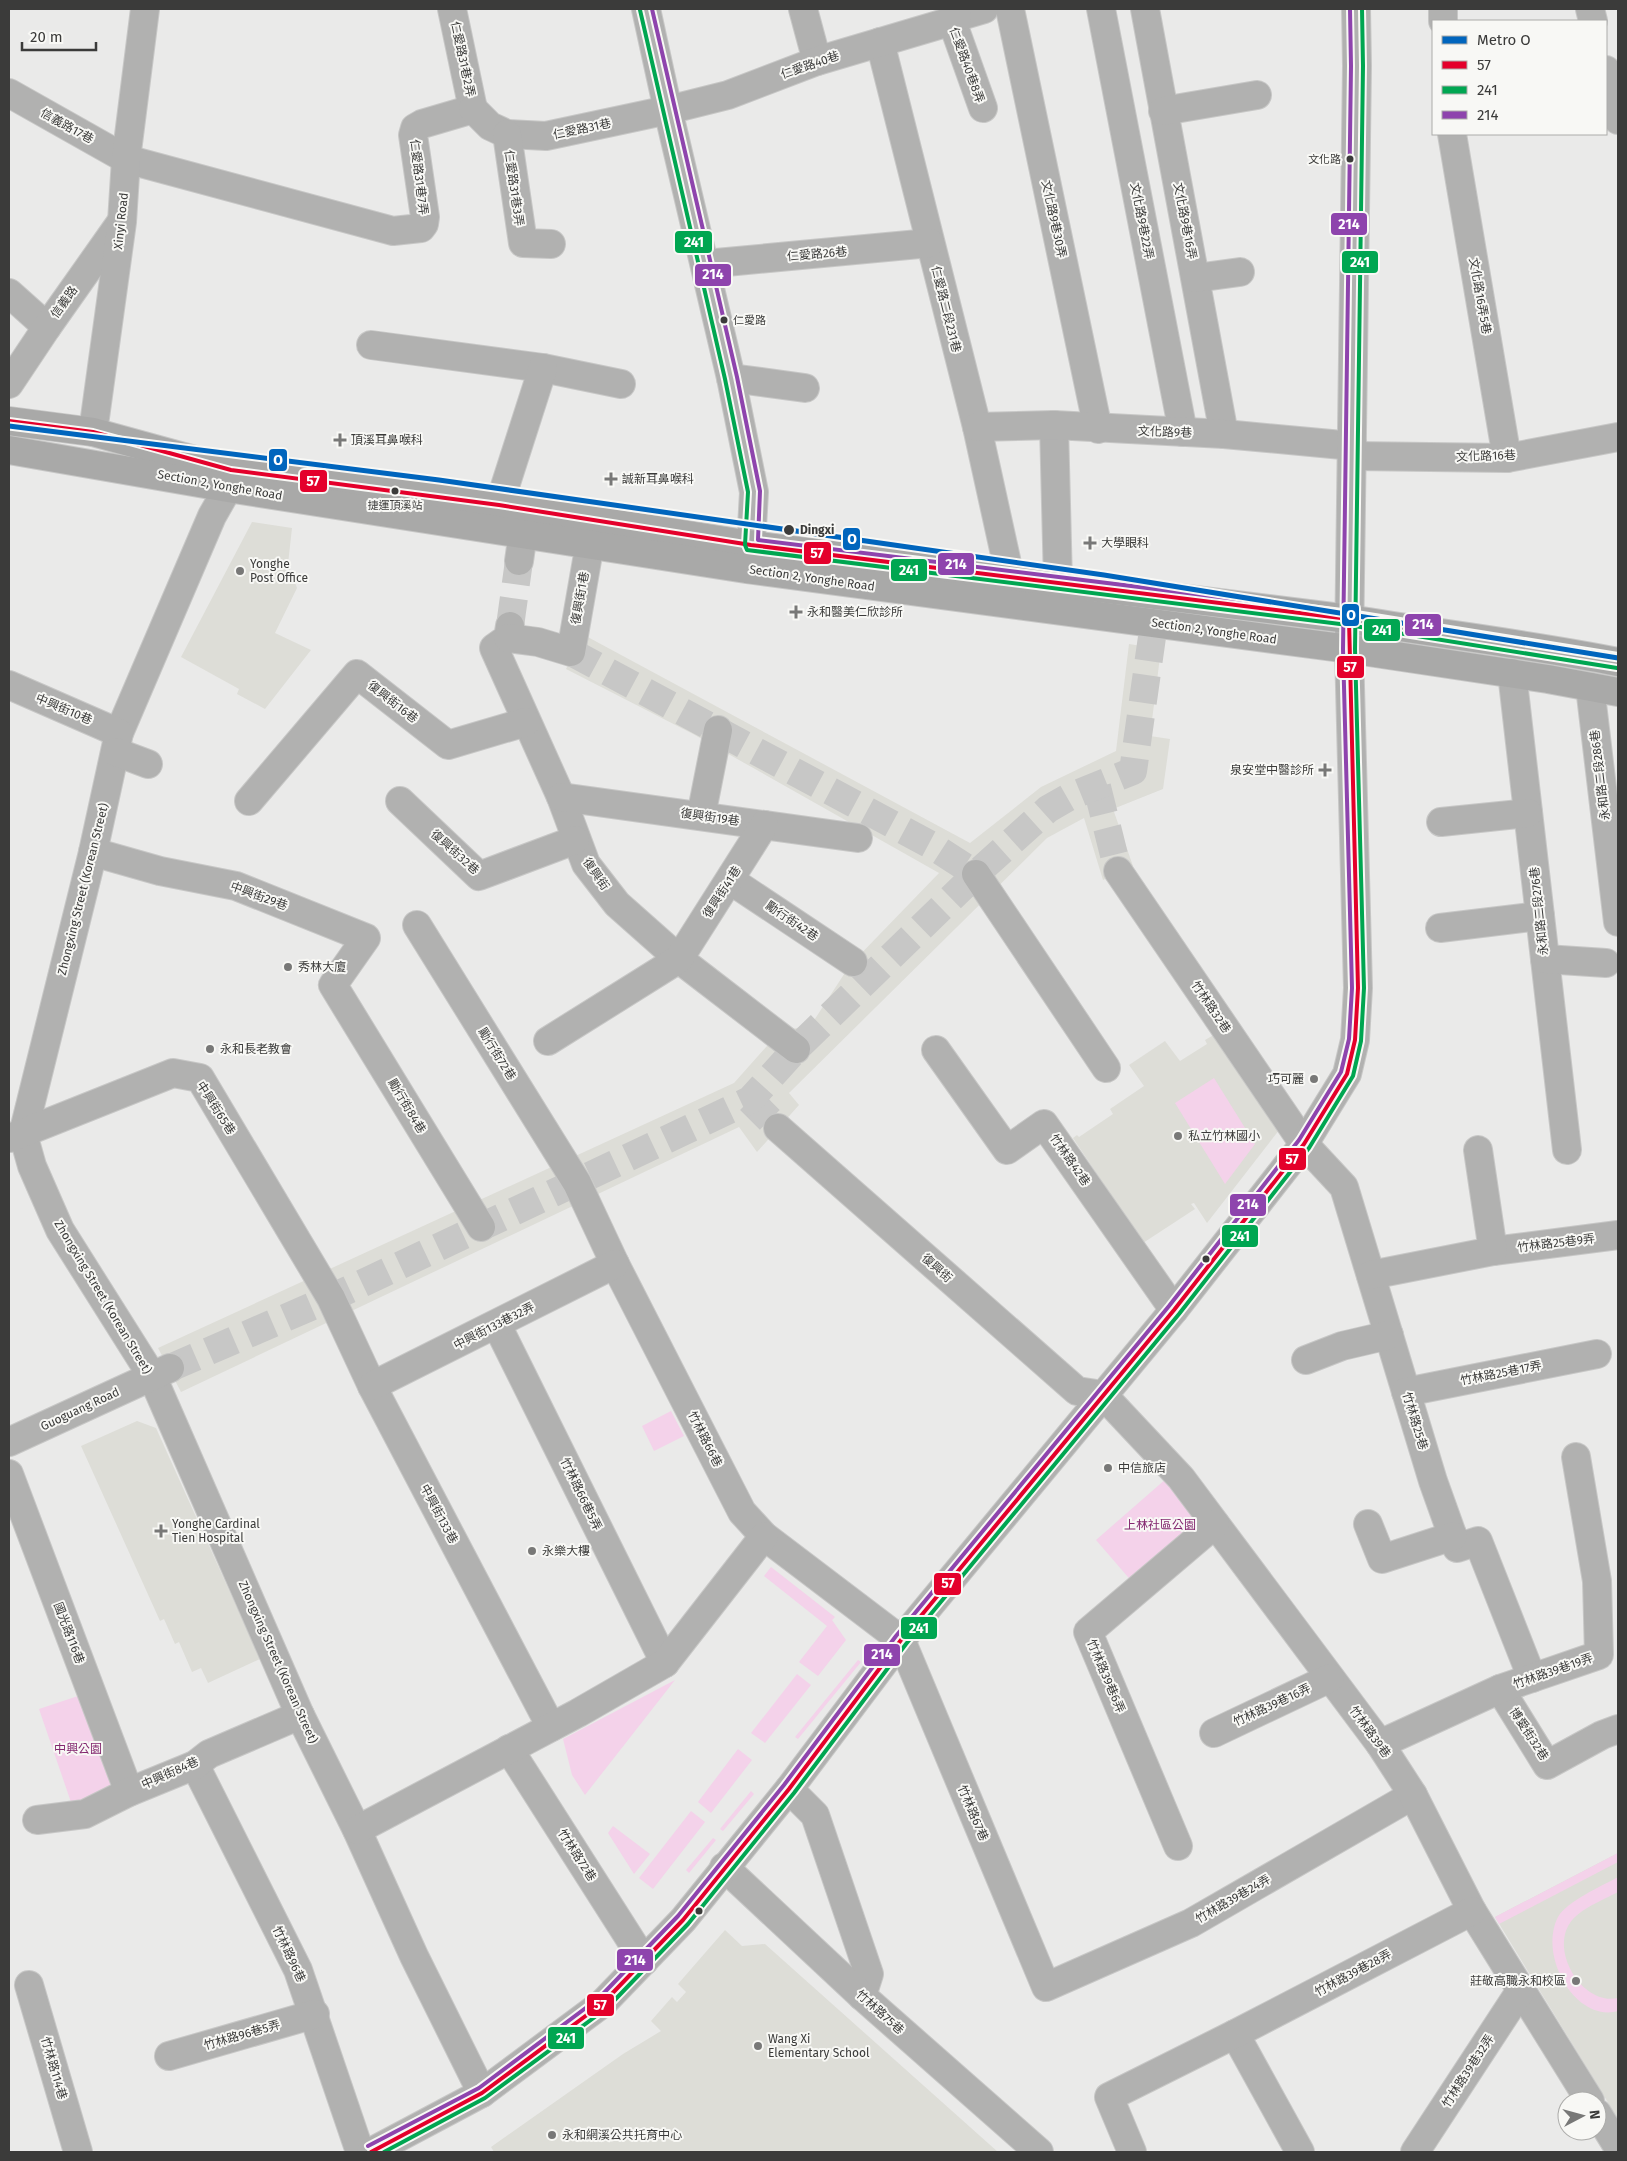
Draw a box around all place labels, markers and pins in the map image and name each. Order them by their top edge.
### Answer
place label: 文化路 [1308,153,1341,166]
marker: 文化路 [1345,154,1355,164]
place label: 仁愛路 [733,314,766,327]
marker: 仁愛路 [719,315,729,325]
marker: 頂溪耳鼻喉科 [333,433,347,447]
place label: 頂溪耳鼻喉科 [351,433,423,447]
marker: 誠新耳鼻喉科 [604,472,618,486]
place label: 誠新耳鼻喉科 [622,472,694,486]
marker: 捷運頂溪站 [390,486,400,496]
place label: 捷運頂溪站 [368,499,423,512]
marker: Dingxi [782,523,796,537]
place label: Dingxi [800,523,834,537]
marker: 大學眼科 [1083,536,1097,550]
place label: 大學眼科 [1101,536,1149,550]
place label: Yonghe Post Office [250,557,308,585]
marker: Yonghe Post Office [234,565,246,577]
marker: 永和醫美仁欣診所 [789,605,803,619]
place label: 永和醫美仁欣診所 [807,605,903,619]
place label: 泉安堂中醫診所 [1230,763,1314,777]
marker: 泉安堂中醫診所 [1318,763,1332,777]
place label: 秀林大廈 [298,960,346,974]
marker: 秀林大廈 [282,961,294,973]
place label: 永和長老教會 [220,1042,292,1056]
marker: 永和長老教會 [204,1043,216,1055]
place label: 巧可麗 [1268,1072,1304,1086]
marker: 巧可麗 [1308,1073,1320,1085]
place label: 私立竹林國小 [1188,1129,1260,1143]
marker: 私立竹林國小 [1172,1130,1184,1142]
unlabelled marker [1201,1254,1211,1264]
place label: 中信旅店 [1118,1461,1166,1475]
marker: 中信旅店 [1102,1462,1114,1474]
place label: Yonghe Cardinal Tien Hospital [172,1517,260,1545]
marker: Yonghe Cardinal Tien Hospital [154,1524,168,1538]
place label: 永樂大樓 [542,1544,590,1558]
marker: 永樂大樓 [526,1545,538,1557]
unlabelled marker [694,1906,704,1916]
place label: 莊敬高職永和校區 [1470,1974,1566,1988]
marker: 莊敬高職永和校區 [1570,1975,1582,1987]
place label: Wang Xi Elementary School [768,2032,870,2060]
marker: Wang Xi Elementary School [752,2040,764,2052]
place label: 永和網溪公共托育中心 [562,2128,682,2142]
marker: 永和網溪公共托育中心 [546,2129,558,2141]

